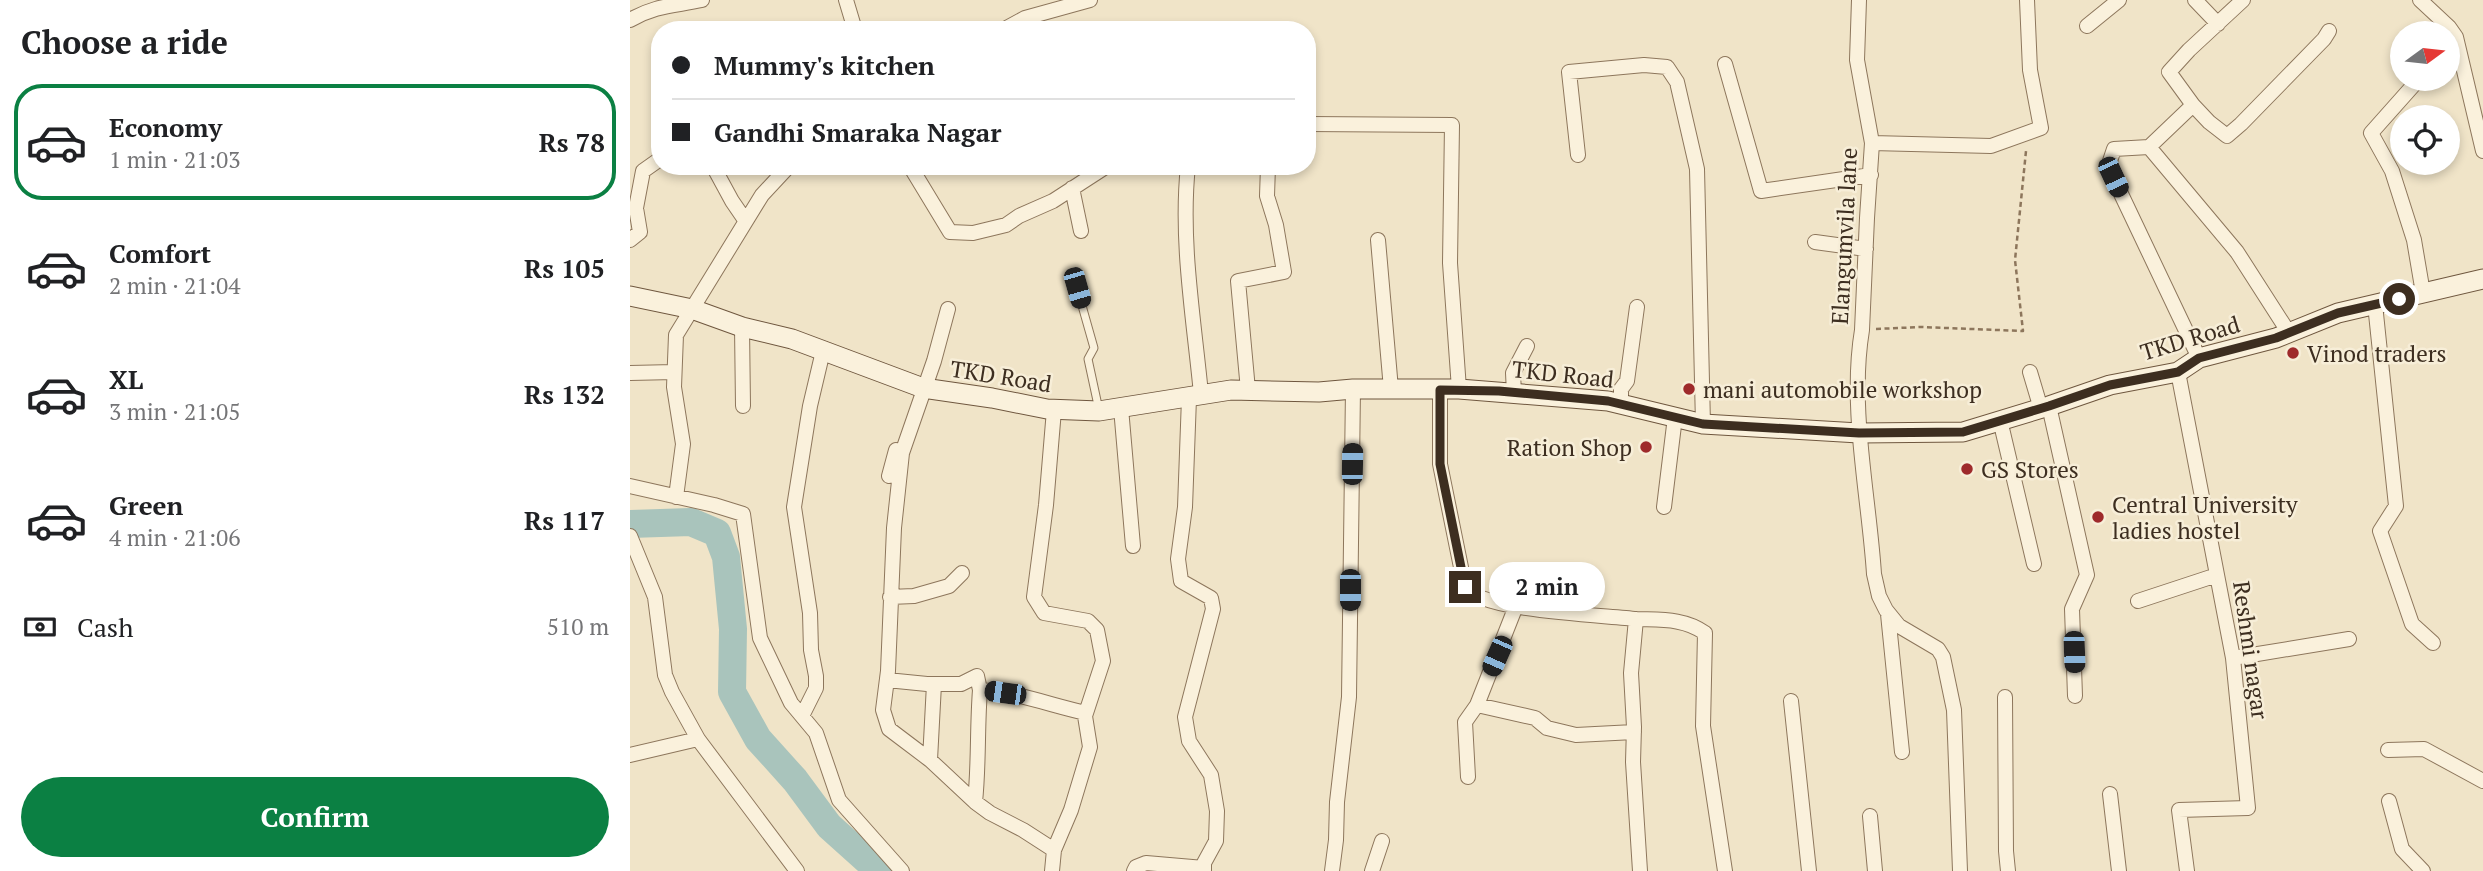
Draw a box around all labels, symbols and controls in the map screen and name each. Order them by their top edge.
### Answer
text: Choose a ride [21,21,228,63]
north arrow [2390,21,2460,91]
map controls [2390,21,2460,175]
text: Mummy's kitchen [714,48,935,82]
button: locate [2390,105,2460,175]
text: Economy [109,110,222,144]
icon: car [25,111,88,174]
text: Gandhi Smaraka Nagar [714,115,1001,149]
text: Rs 78 [539,125,605,159]
text: 1 min · 21:03 [109,144,241,175]
street label: Elangumvila lane [1824,147,1864,325]
car [2095,154,2132,200]
text: Comfort [109,236,211,270]
icon: car [25,237,88,300]
text: Rs 105 [524,251,605,285]
car [1062,265,1093,311]
text: 2 min · 21:04 [109,270,241,301]
route start [2383,283,2415,315]
street label: TKD Road [2137,308,2244,368]
place label: Vinod traders [2307,338,2447,369]
marker: Vinod traders [2285,345,2301,361]
street label: TKD Road [948,353,1054,399]
street label: TKD Road [1511,353,1616,395]
text: XL [109,362,143,396]
icon: car [25,363,88,426]
place label: mani automobile workshop [1703,374,1982,405]
text: Rs 132 [524,377,605,411]
marker: mani automobile workshop [1681,381,1697,397]
text: 3 min · 21:05 [109,396,241,427]
place label: Ration Shop [1507,432,1632,463]
marker: Ration Shop [1638,439,1654,455]
car [1342,443,1363,485]
place label: GS Stores [1981,454,2079,485]
marker: GS Stores [1959,461,1975,477]
text: Green [109,488,183,522]
icon: car [25,489,88,552]
place label: Central University ladies hostel [2112,489,2298,546]
text: Rs 117 [524,503,605,537]
marker: Central University ladies hostel [2090,509,2106,525]
text: 4 min · 21:06 [109,522,241,553]
callout: 2 min [1490,562,1605,612]
car [1340,569,1361,611]
route end [1449,571,1481,603]
text: 2 min [1516,571,1578,602]
street label: Reshmi nagar [2226,579,2276,721]
icon: cash [21,608,59,646]
text: Cash [77,610,133,644]
text: 510 m [547,611,609,642]
car [2063,631,2086,673]
car [1479,633,1516,679]
car [983,680,1028,706]
button: Confirm [21,777,609,857]

